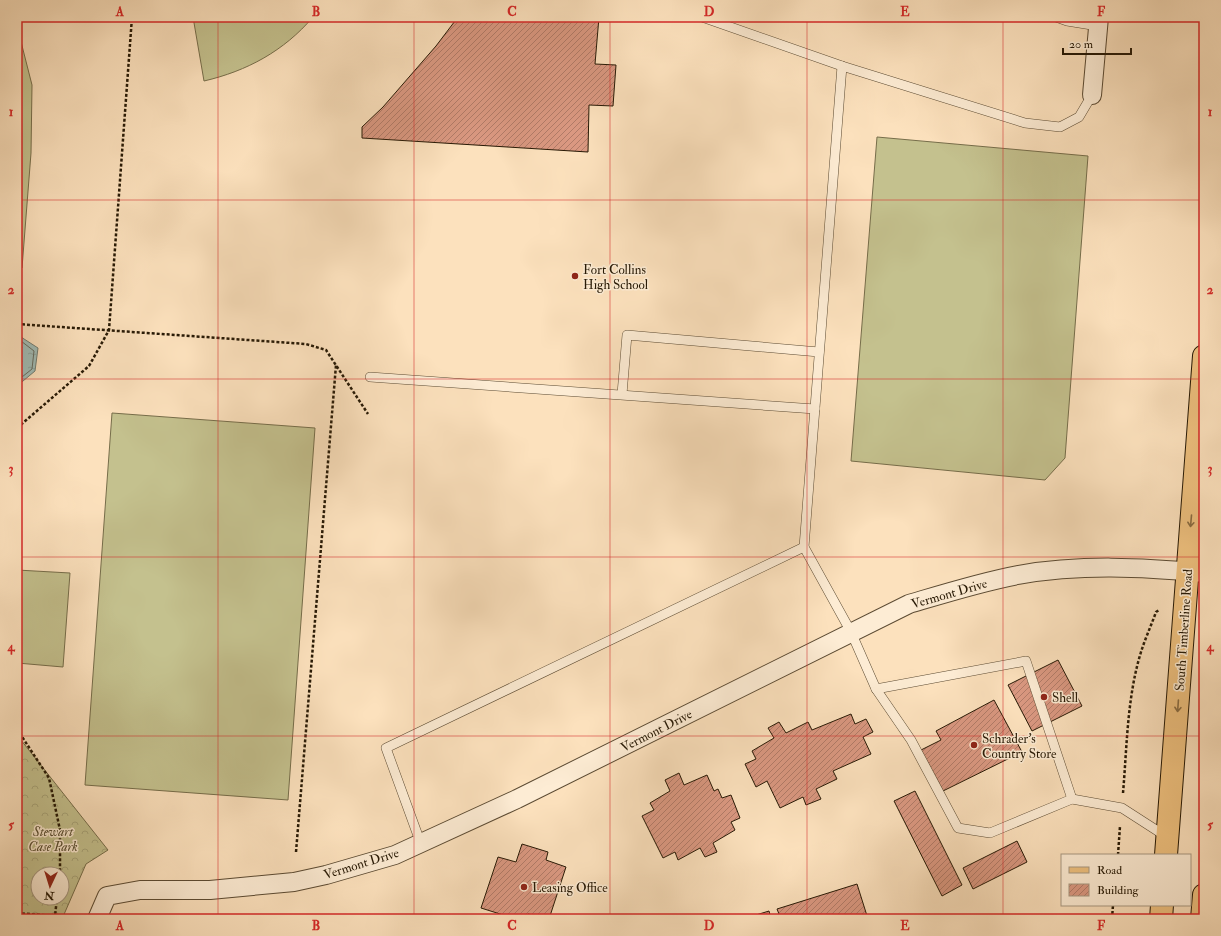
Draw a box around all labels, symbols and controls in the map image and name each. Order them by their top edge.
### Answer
text: A [115,4,125,20]
text: B [312,4,320,20]
text: C [507,4,517,20]
text: D [704,4,715,20]
text: E [900,4,910,20]
text: F [1097,4,1106,20]
scale bar [1063,30,1131,56]
text: 20 m [1069,37,1094,52]
text: 1 [9,104,14,120]
text: 1 [1208,104,1213,120]
place label: Fort Collins High School [583,262,649,293]
marker: Fort Collins High School [570,271,580,281]
text: 2 [8,282,15,298]
text: 2 [1207,282,1214,298]
text: 3 [9,461,14,477]
text: 3 [1208,461,1213,477]
one-way arrow [1187,514,1194,527]
street label: South Timberline Road [1172,568,1196,692]
street label: Vermont Drive [910,575,990,612]
text: 4 [6,639,15,655]
text: 4 [1205,639,1214,655]
place label: Shell [1052,690,1079,706]
marker: Shell [1039,692,1049,702]
one-way arrow [1174,699,1181,712]
street label: Vermont Drive [618,706,695,756]
place label: Schrader's Country Store [982,731,1057,763]
marker: Schrader's Country Store [969,740,979,750]
text: 5 [8,817,14,833]
text: 5 [1207,817,1213,833]
park label: Stewart Case Park [28,824,78,855]
street label: Vermont Drive [322,845,401,883]
legend [1061,854,1191,906]
text: Road [1097,863,1122,878]
north arrow [30,866,70,906]
place label: Leasing Office [532,880,608,896]
marker: Leasing Office [519,882,529,892]
text: Building [1097,883,1140,898]
text: N [43,889,56,902]
text: A [115,918,125,934]
text: B [312,918,320,934]
text: C [507,918,517,934]
text: D [704,918,715,934]
text: E [900,918,910,934]
text: F [1097,918,1106,934]

